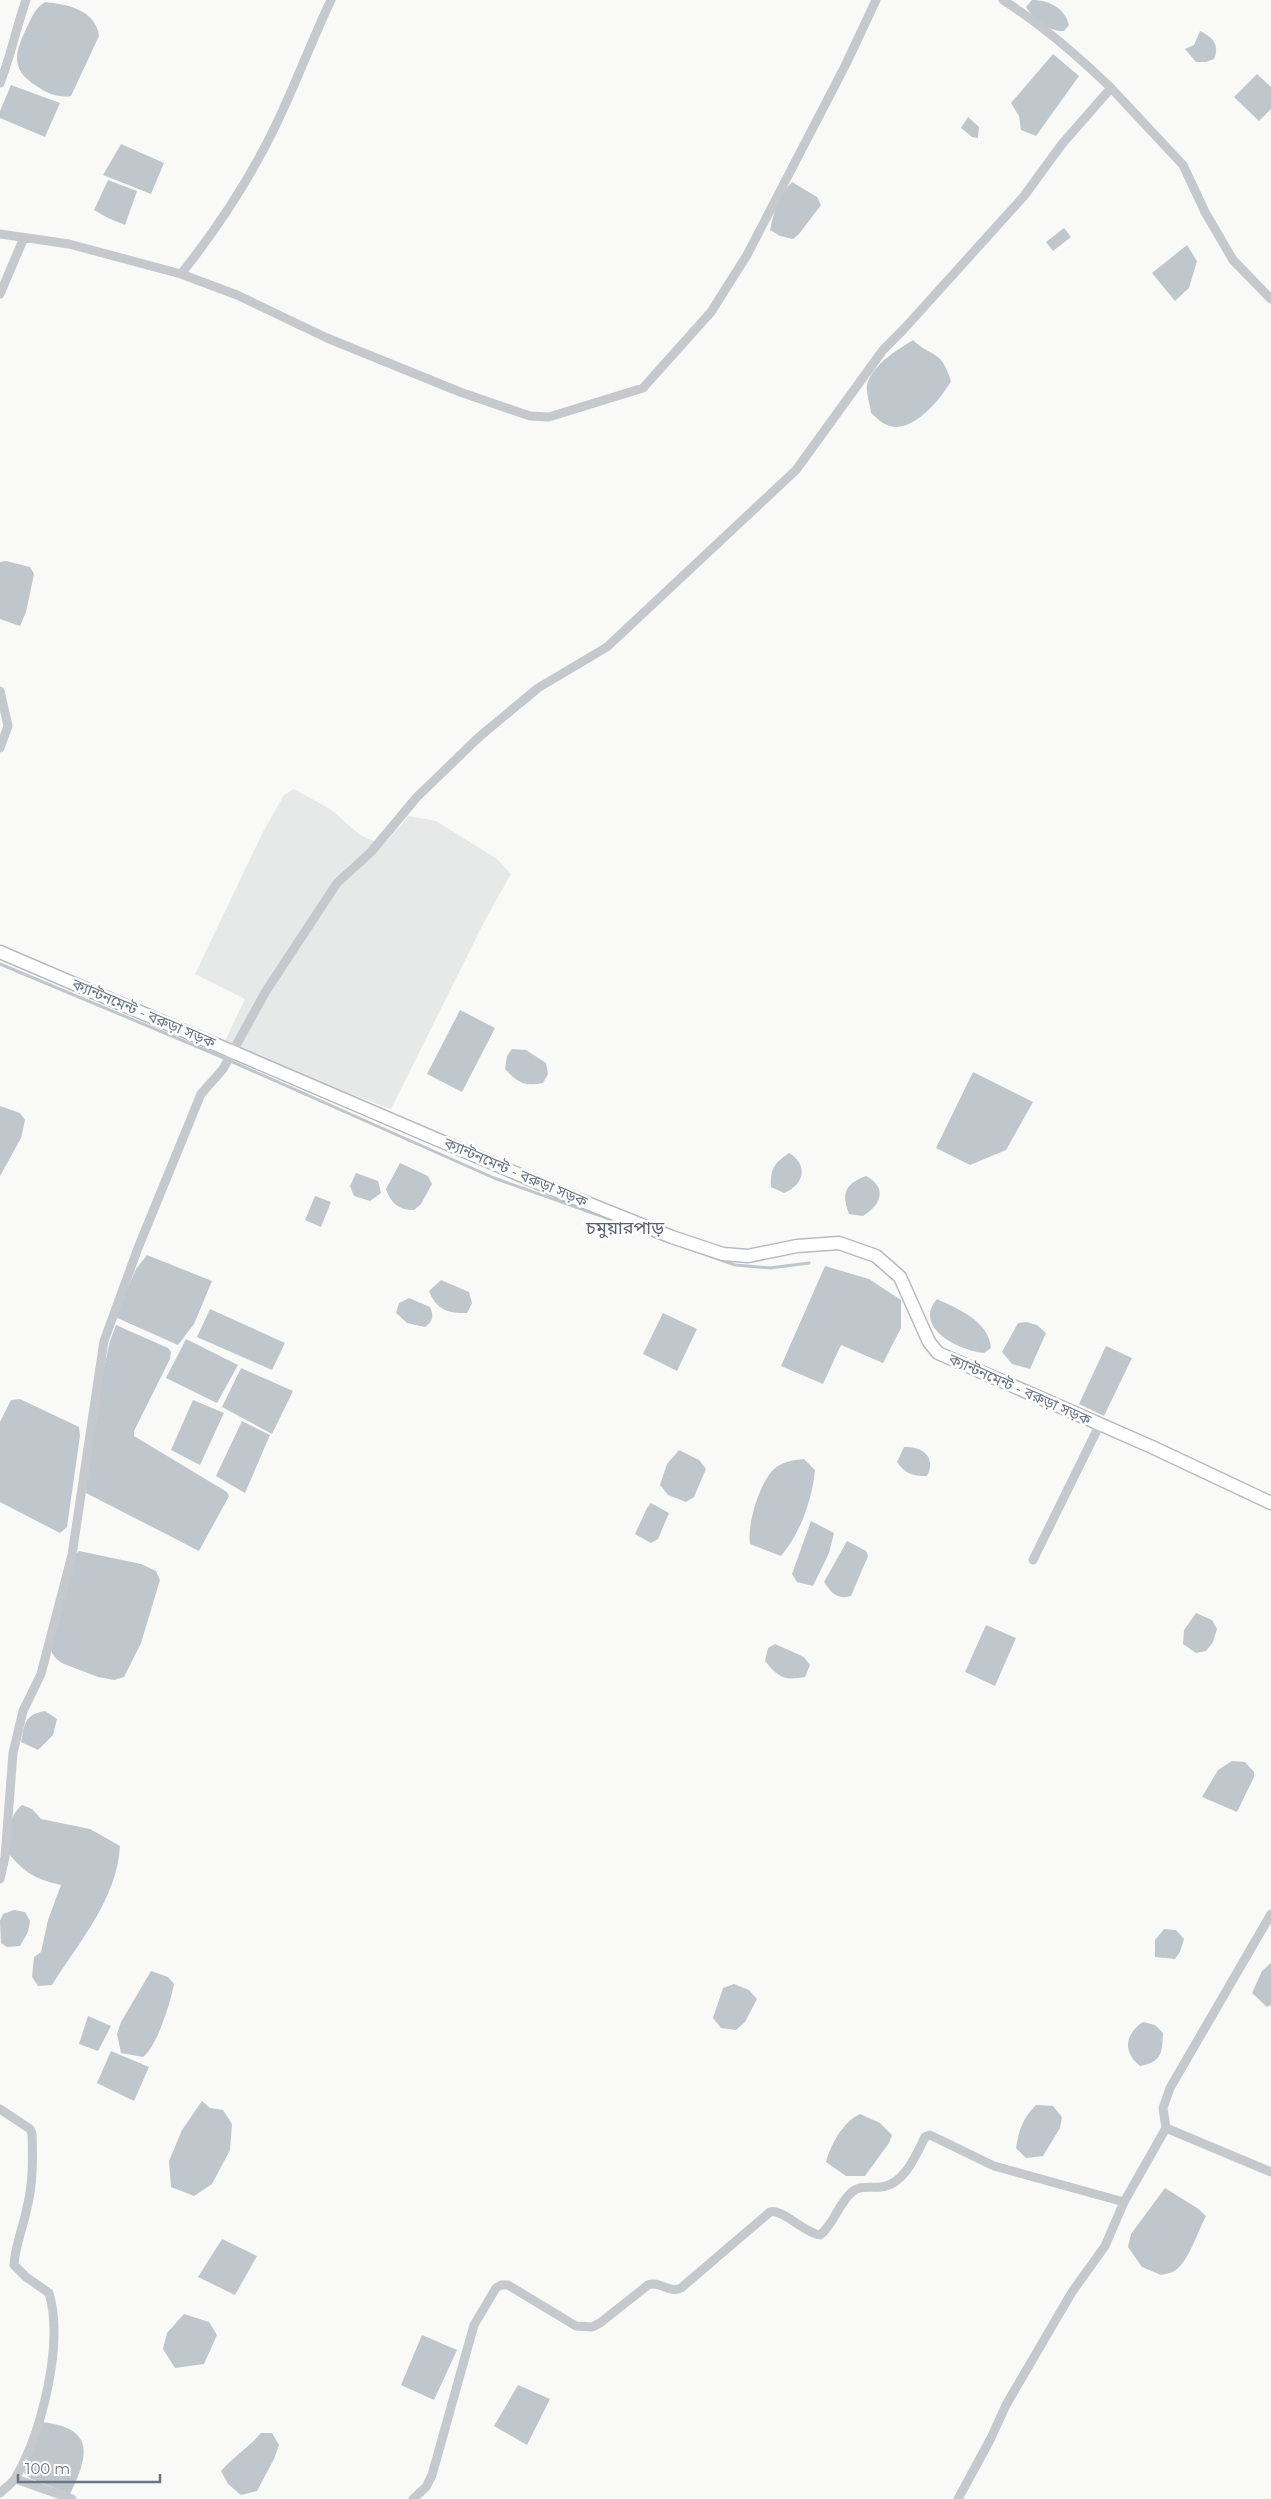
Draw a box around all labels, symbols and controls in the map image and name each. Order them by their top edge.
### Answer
street label: ক্যান্টনমেন্ট - বরুড়া সড়ক [69,974,219,1052]
street label: ক্যান্টনমেন্ট - বরুড়া সড়ক [441,1133,591,1211]
district label: চমুয়ারপাড় [585,1217,664,1239]
street label: ক্যান্টনমেন্ট - বরুড়া সড়ক [945,1349,1095,1429]
scale bar [18,2452,160,2484]
text: 100 m [25,2459,70,2478]

